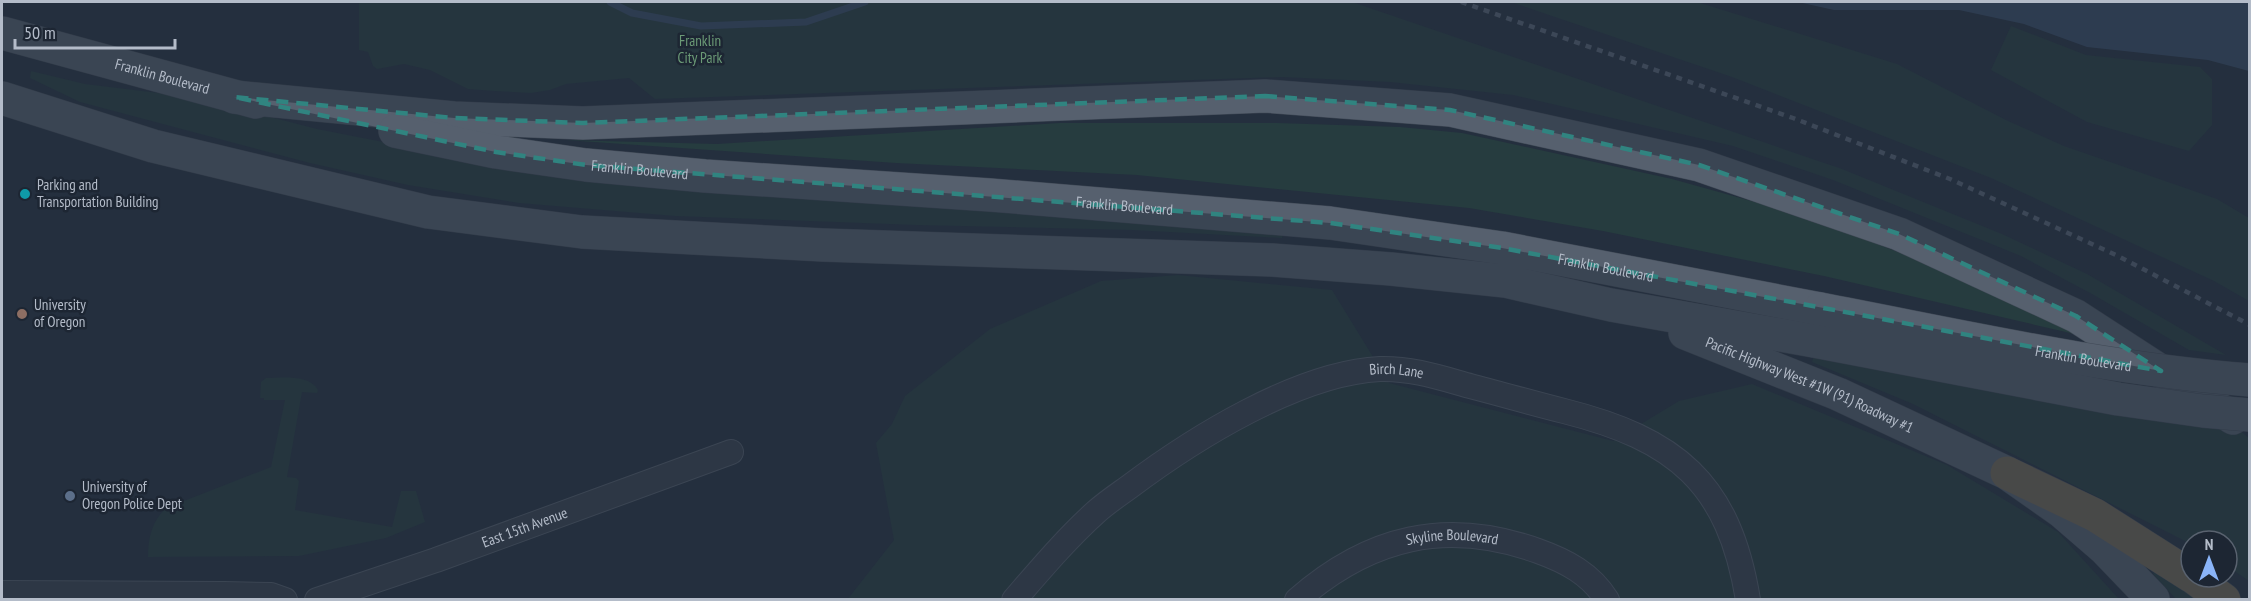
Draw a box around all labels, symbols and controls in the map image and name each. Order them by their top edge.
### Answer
scale bar [15,12,176,50]
text: 50 m [24,21,56,44]
park label: Franklin City Park [678,31,723,67]
street label: Franklin Boulevard [113,54,212,98]
street label: Franklin Boulevard [590,156,689,183]
place label: Parking and Transportation Building [37,175,159,211]
marker: Parking and Transportation Building [18,187,32,201]
street label: Franklin Boulevard [1075,192,1174,219]
street label: Franklin Boulevard [1556,249,1656,286]
place label: University of Oregon [34,295,86,331]
marker: University of Oregon [15,307,29,321]
street label: Pacific Highway West #1W (91) Roadway #1 [1703,332,1917,437]
street label: Franklin Boulevard [2034,341,2133,376]
street label: Birch Lane [1368,359,1425,382]
place label: University of Oregon Police Dept [82,477,182,513]
marker: University of Oregon Police Dept [63,489,77,503]
street label: East 15th Avenue [479,503,570,551]
street label: Skyline Boulevard [1404,525,1500,549]
north arrow [2179,529,2239,589]
text: N [2205,534,2213,554]

